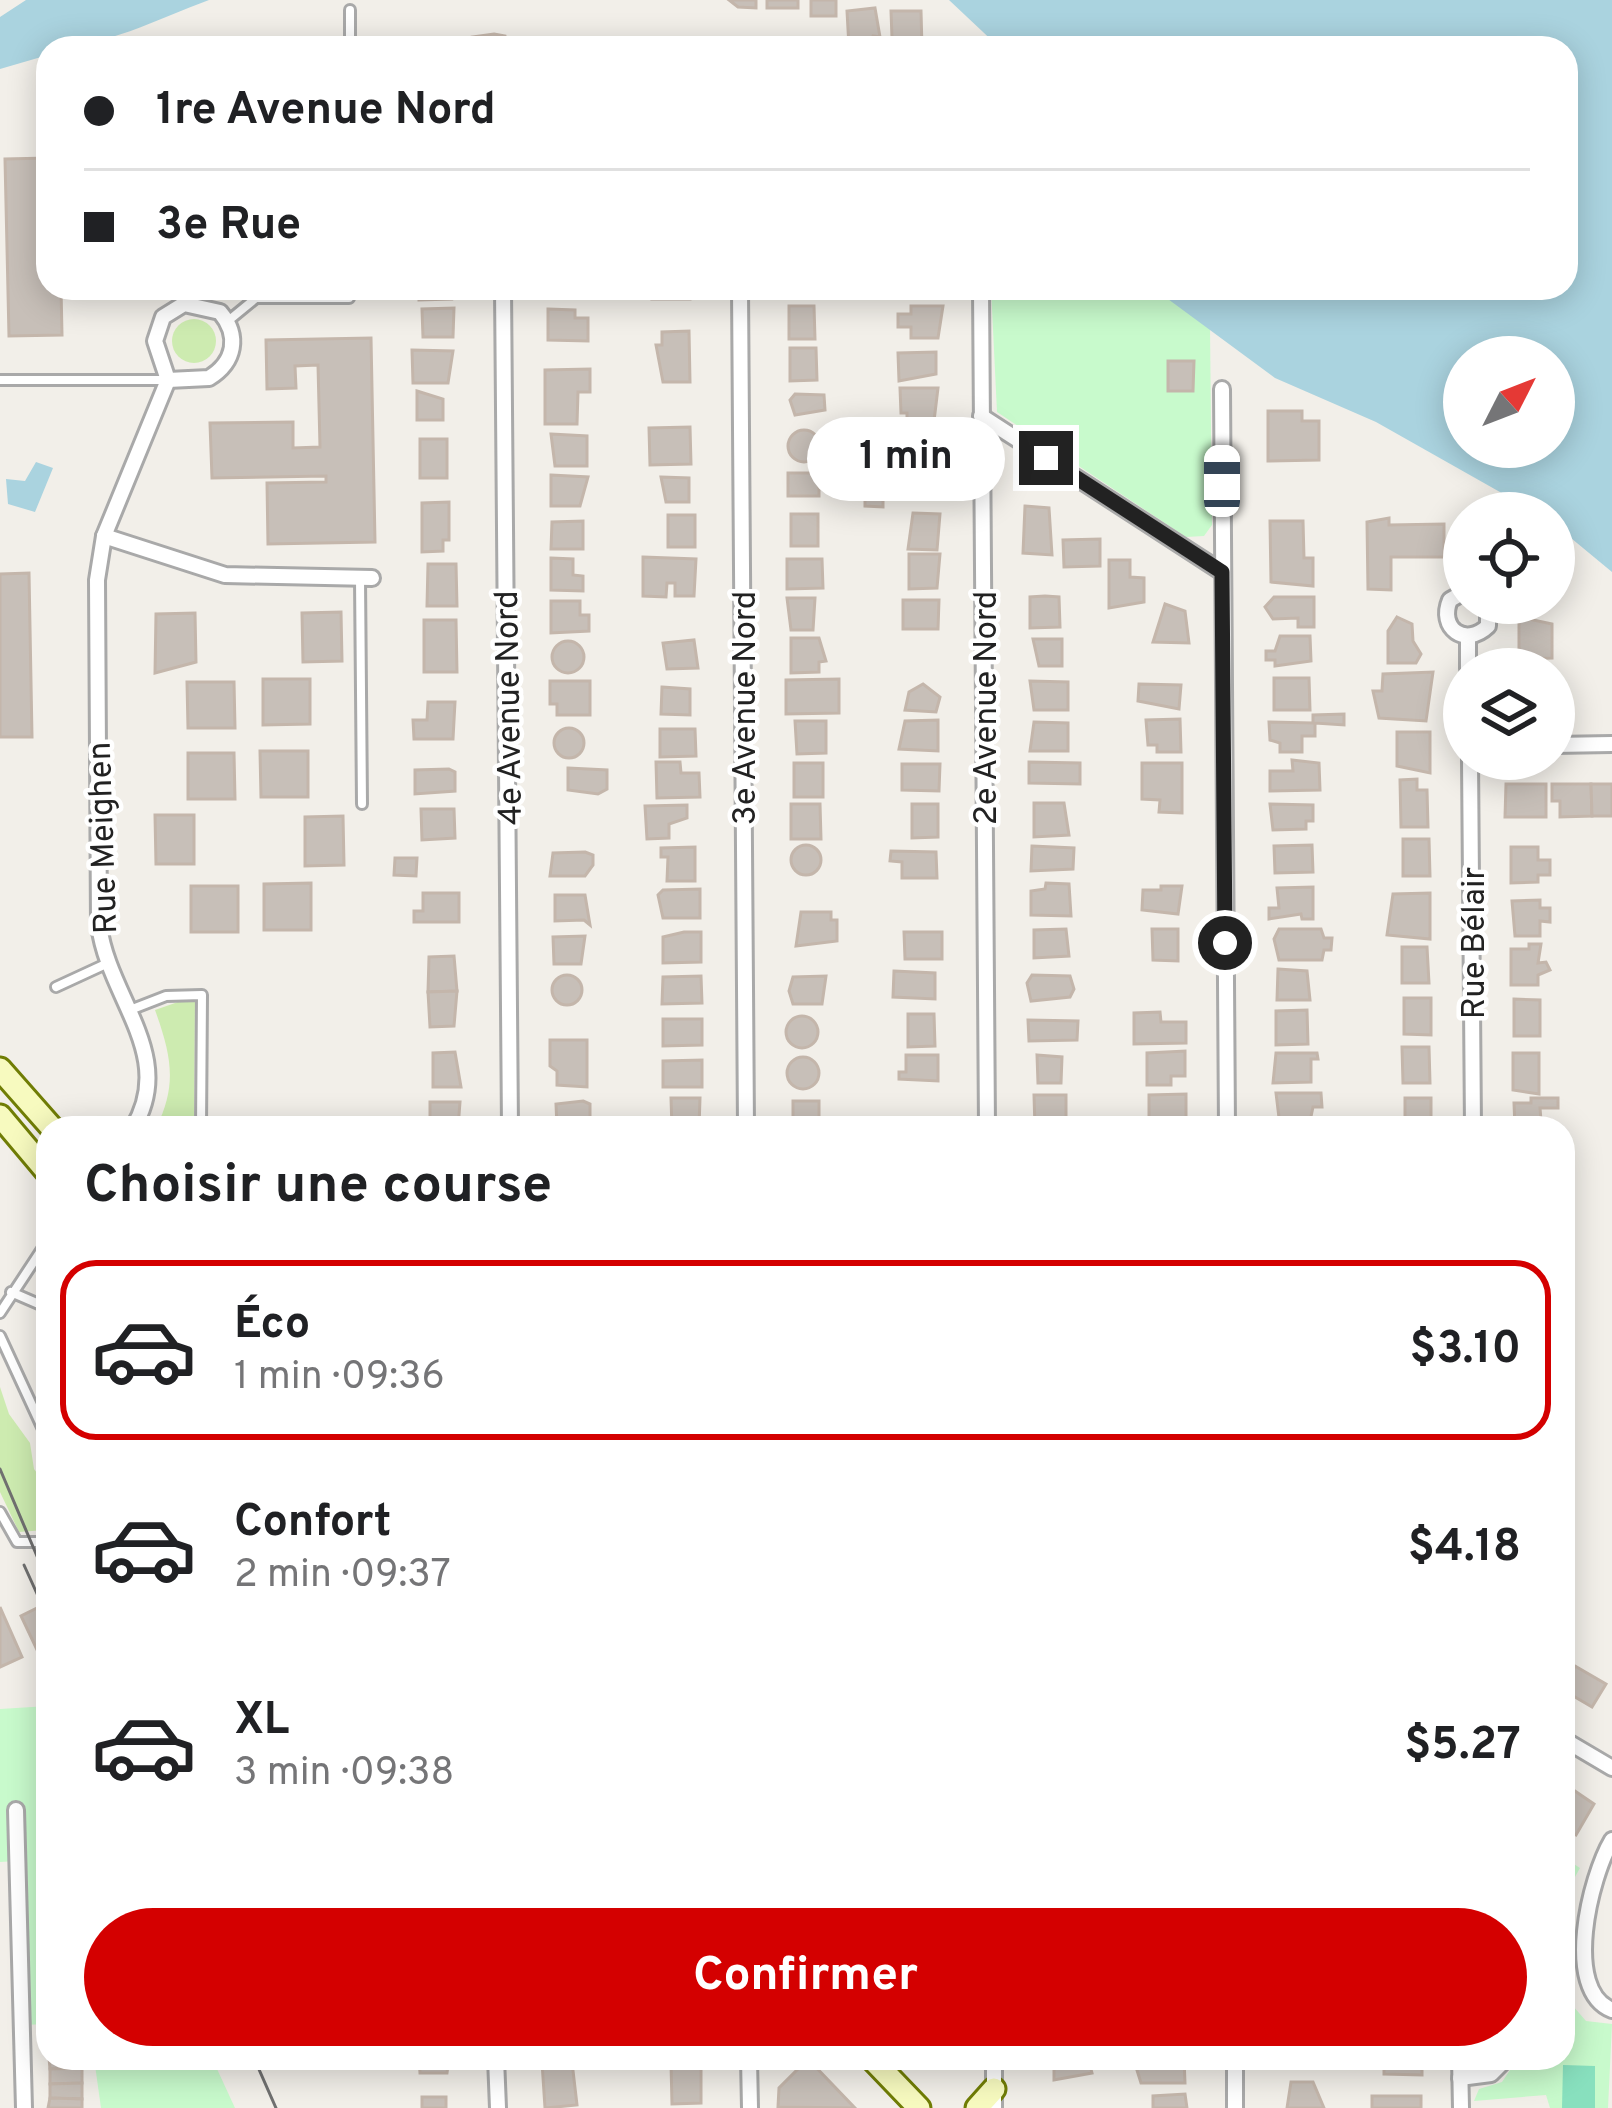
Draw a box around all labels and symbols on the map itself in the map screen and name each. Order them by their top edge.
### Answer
north arrow [1443,336,1575,468]
callout: 1 min [806,416,1004,500]
route end [1019,431,1073,485]
car [1204,445,1240,517]
street label: 4e Avenue Nord [488,590,534,826]
street label: 3e Avenue Nord [726,591,768,825]
street label: 2e Avenue Nord [967,591,1009,825]
street label: Rue Meighen [81,741,129,935]
street label: Rue Bélair [1455,867,1497,1019]
route start [1198,916,1252,970]

